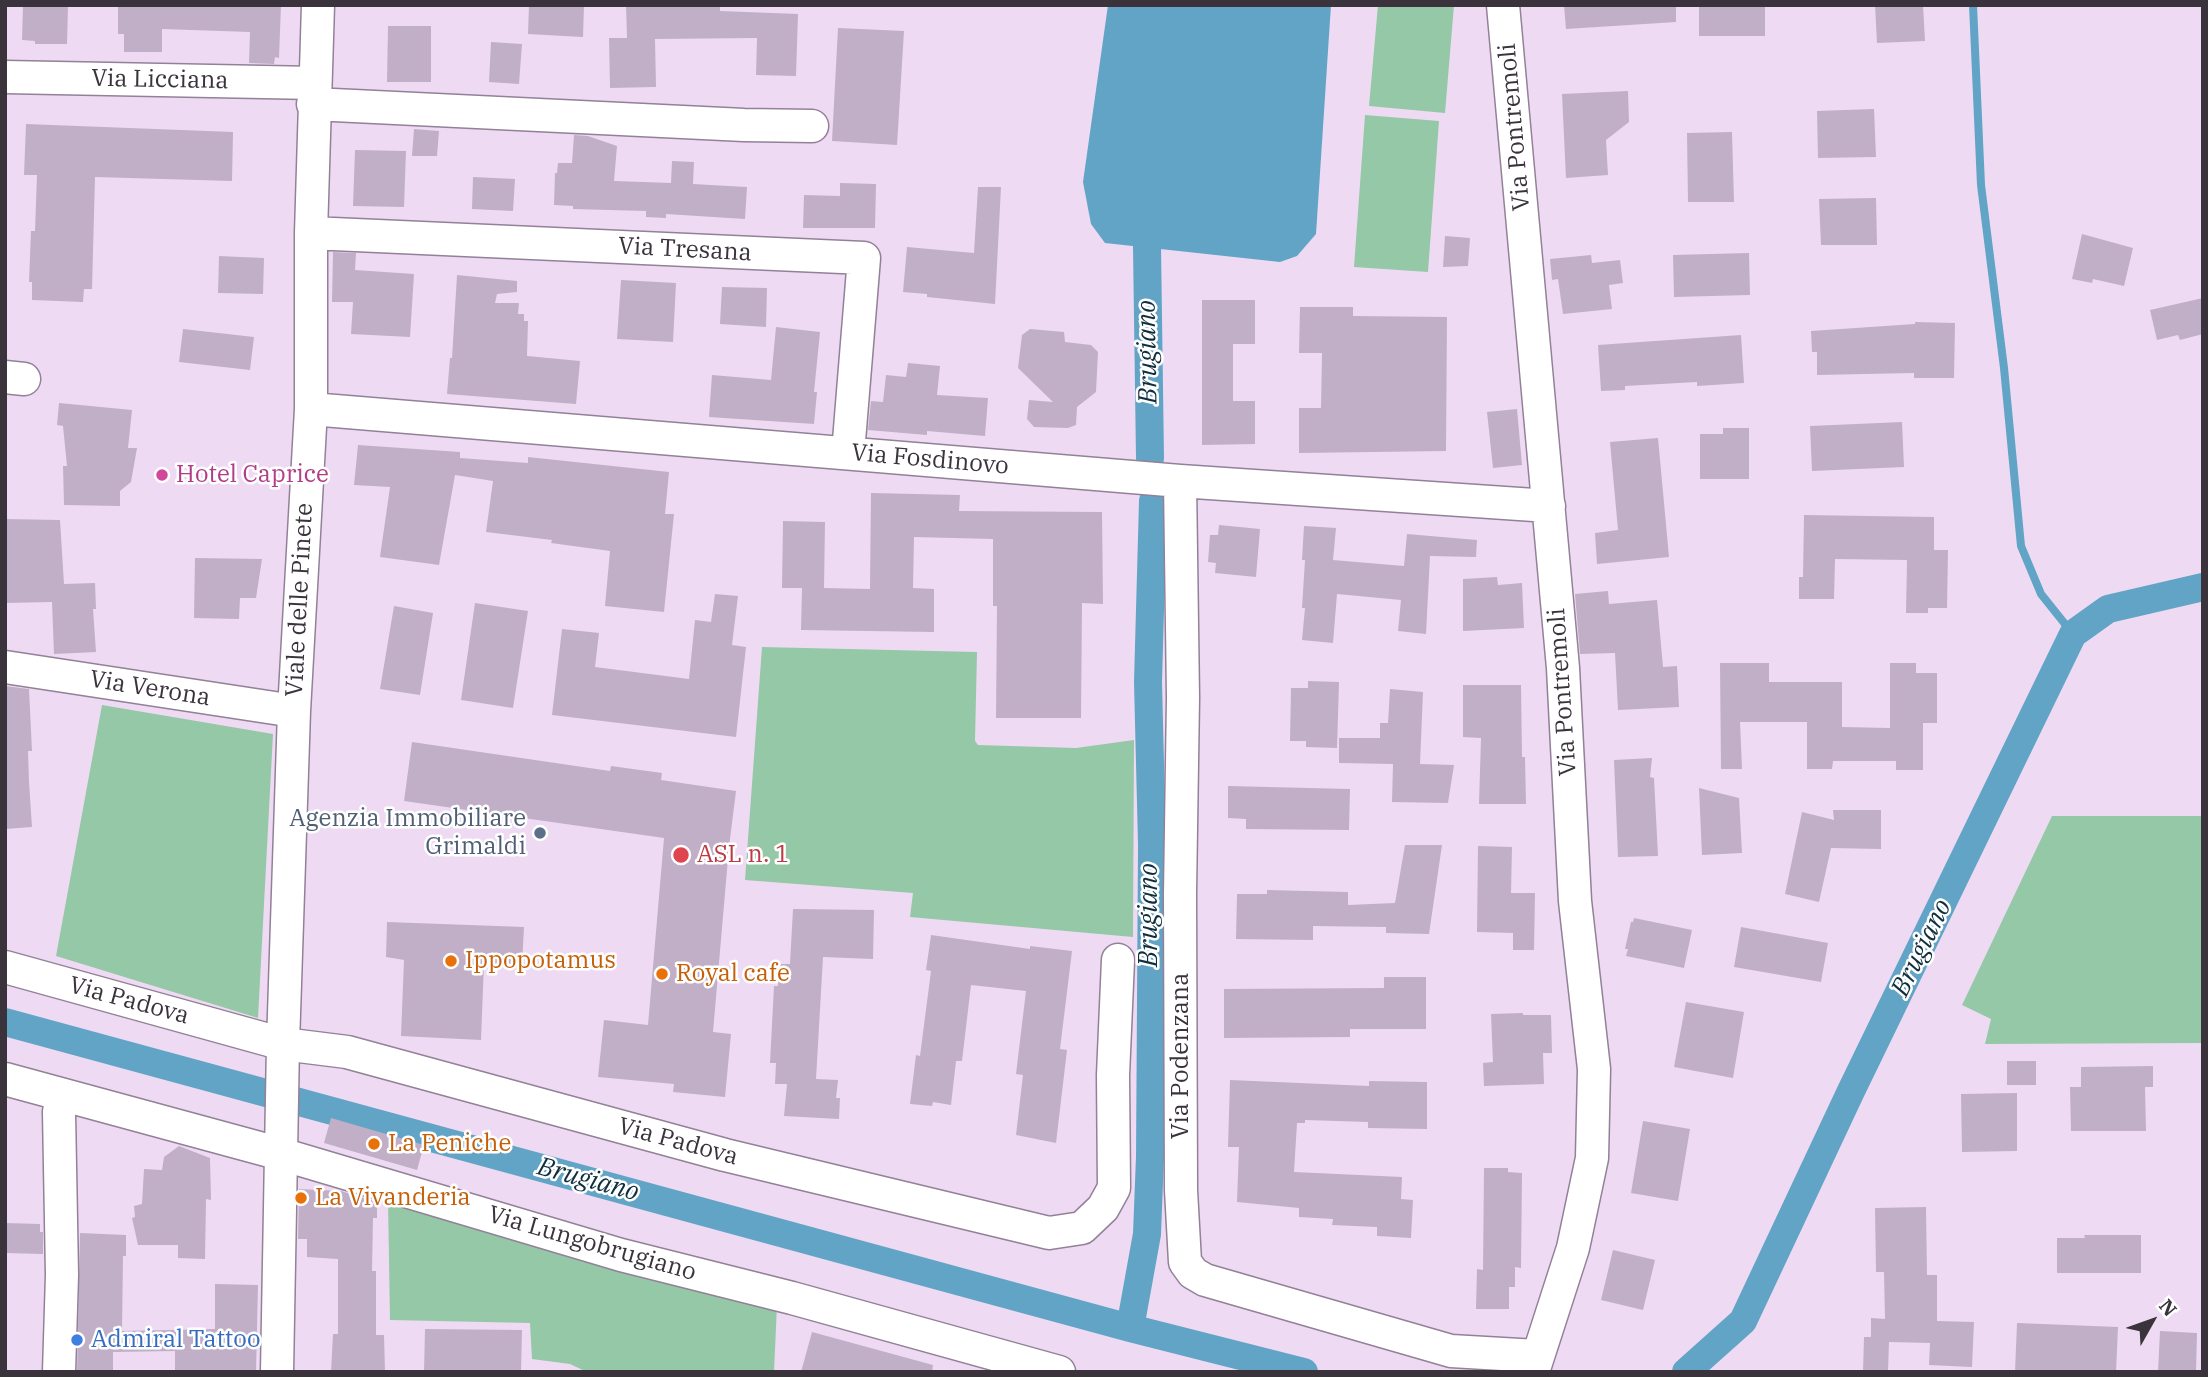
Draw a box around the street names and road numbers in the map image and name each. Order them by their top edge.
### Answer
street label: Via Pontremoli [1493,42,1537,212]
street label: Via Licciana [91,64,229,96]
street label: Via Tresana [617,232,753,268]
street label: Via Fosdinovo [850,439,1010,481]
street label: Viale delle Pinete [281,502,319,698]
street label: Via Pontremoli [1543,607,1583,777]
street label: Via Verona [88,665,212,713]
street label: Via Padova [66,971,192,1031]
street label: Via Podenzana [1167,973,1195,1139]
street label: Via Padova [615,1112,741,1172]
street label: Via Lungobrugiano [485,1200,699,1288]

